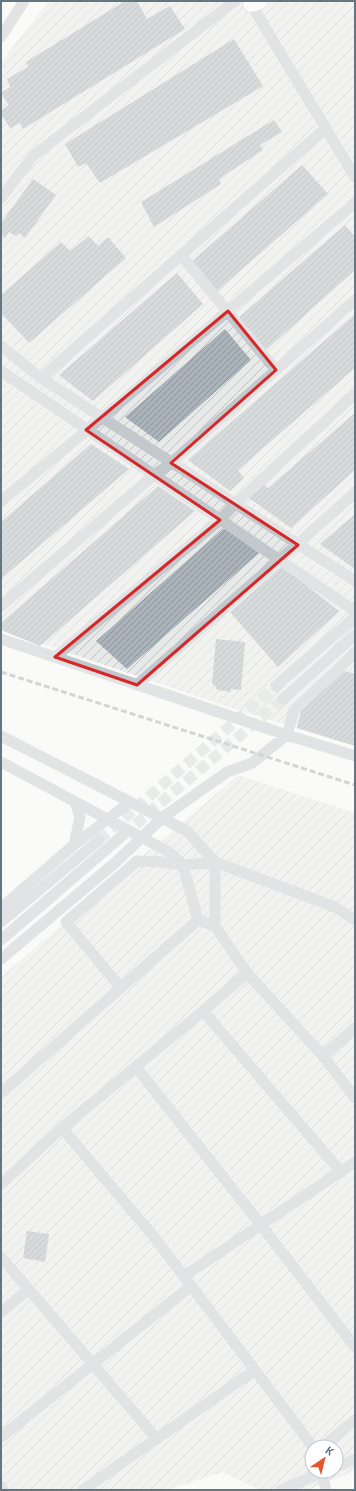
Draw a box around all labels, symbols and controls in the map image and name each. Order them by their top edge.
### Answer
north arrow [304,1439,344,1479]
text: K [323,1443,337,1458]

